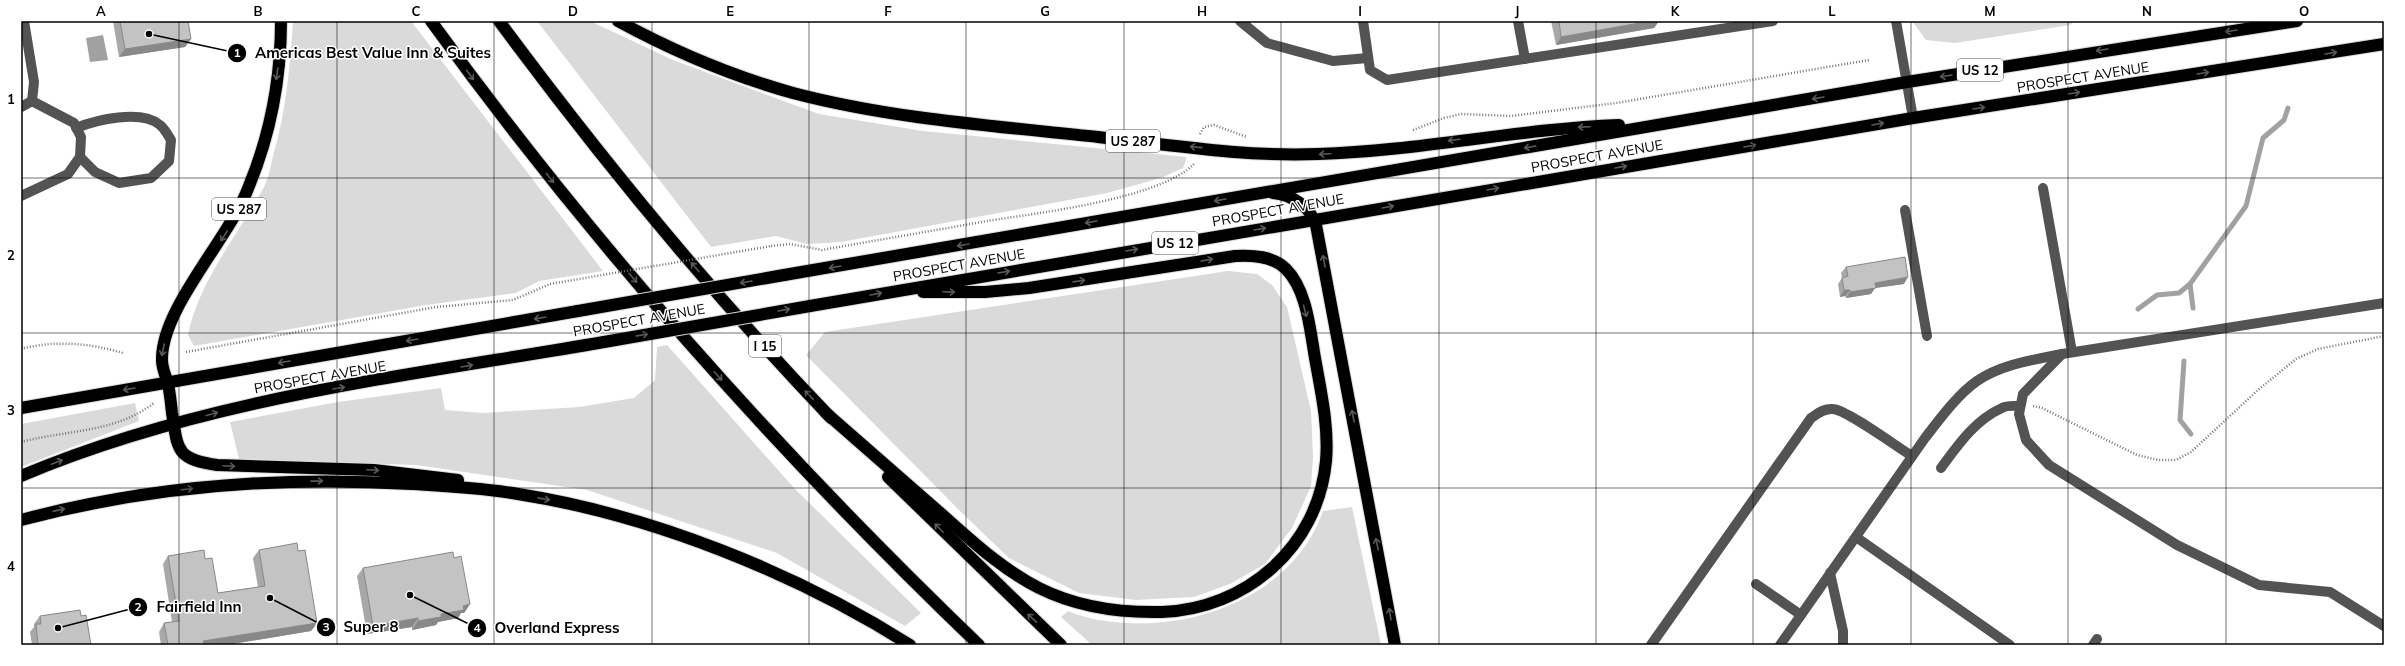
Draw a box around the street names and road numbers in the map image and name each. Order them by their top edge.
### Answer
street label: PROSPECT AVENUE [2016,58,2150,96]
road number: US 12 [1957,59,2003,81]
road number: US 287 [1106,130,1160,152]
street label: PROSPECT AVENUE [1530,136,1664,176]
street label: PROSPECT AVENUE [1211,190,1345,230]
road number: US 287 [212,198,266,220]
road number: US 12 [1152,232,1198,254]
street label: PROSPECT AVENUE [892,245,1026,285]
street label: PROSPECT AVENUE [572,300,706,340]
road number: I 15 [749,335,781,357]
street label: PROSPECT AVENUE [253,357,387,397]

